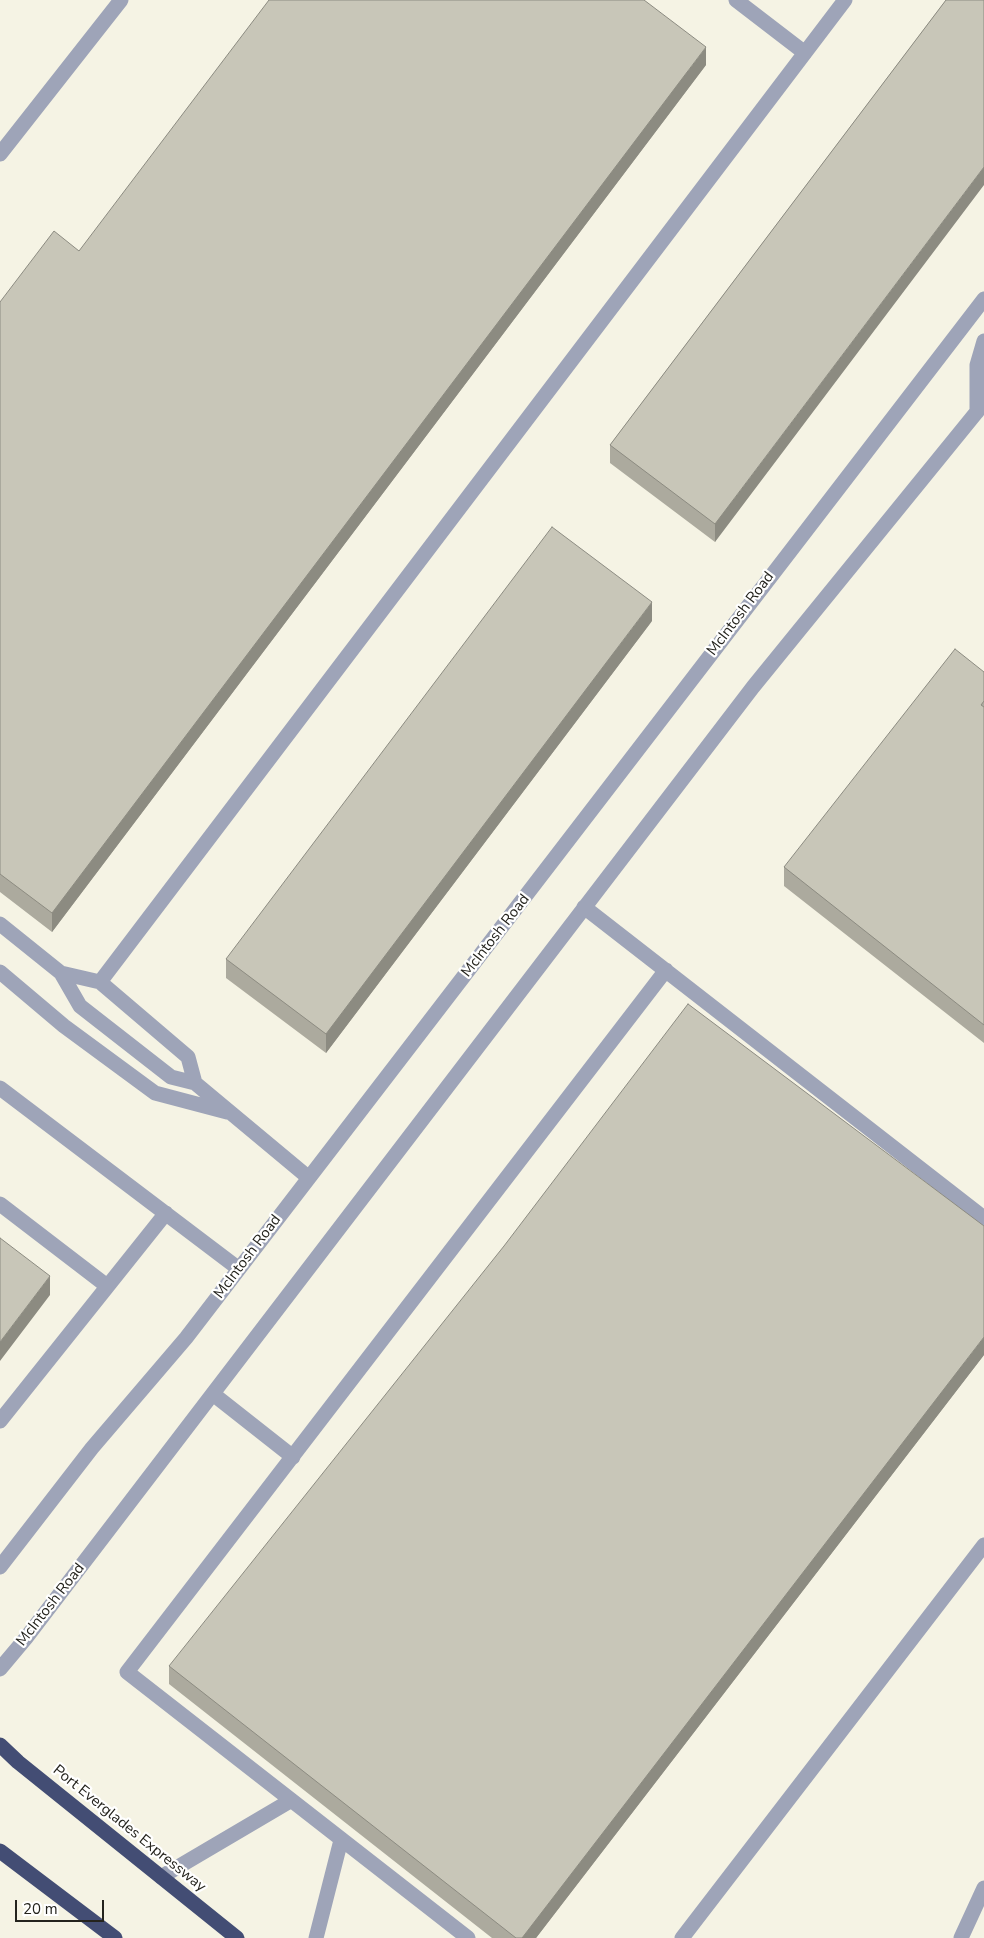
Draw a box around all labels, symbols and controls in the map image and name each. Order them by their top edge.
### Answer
street label: McIntosh Road [704,569,778,659]
street label: McIntosh Road [458,891,534,981]
street label: McIntosh Road [211,1212,285,1302]
street label: McIntosh Road [13,1560,89,1650]
street label: Port Everglades Expressway [49,1762,209,1896]
scale bar [18,1890,106,1922]
text: 20 m [23,1899,58,1919]

